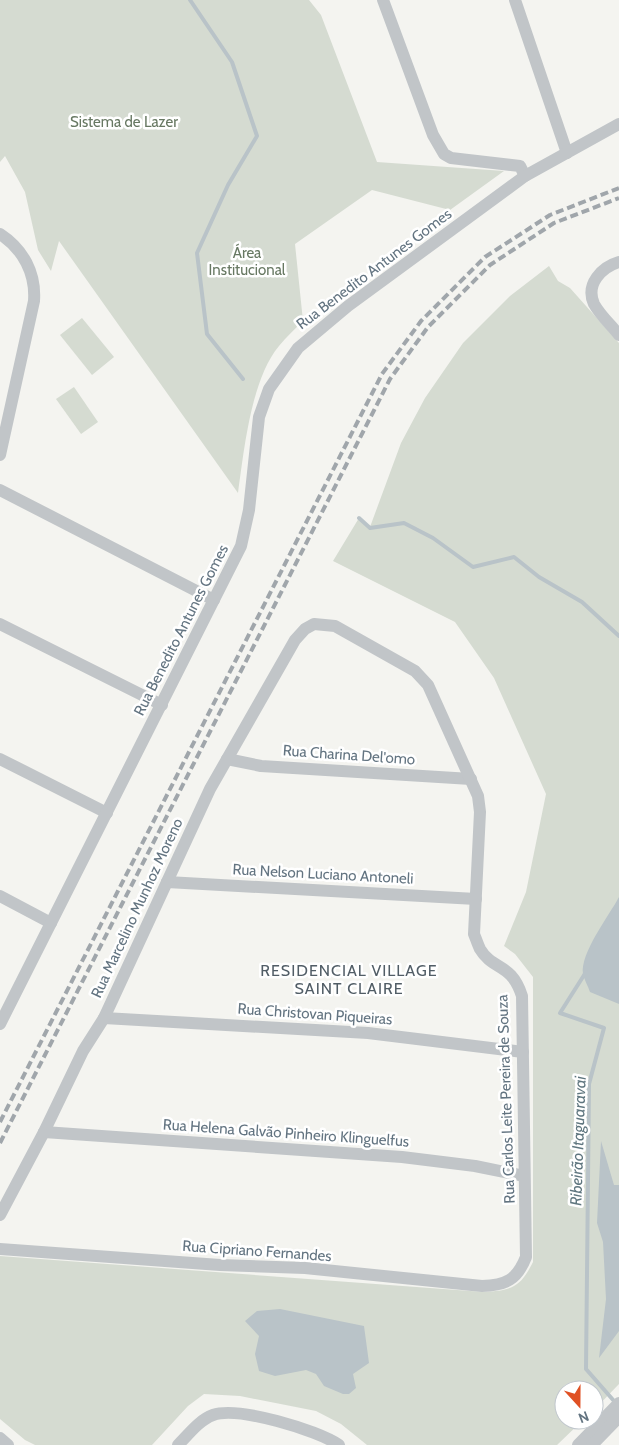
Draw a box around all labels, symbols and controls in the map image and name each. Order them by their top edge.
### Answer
park label: Sistema de Lazer [70,113,178,131]
street label: Rua Benedito Antunes Gomes [293,205,455,333]
park label: Área Institucional [209,243,286,279]
street label: Rua Benedito Antunes Gomes [130,541,232,719]
street label: Rua Charina Del'omo [282,741,416,769]
street label: Rua Marcelino Munhoz Moreno [87,815,187,1001]
street label: Rua Nelson Luciano Antoneli [232,860,414,888]
district label: RESIDENCIAL VILLAGE SAINT CLAIRE [260,961,438,998]
street label: Rua Carlos Leite Pereira de Souza [493,993,519,1204]
street label: Rua Christovan Piqueiras [237,1000,393,1028]
water label: Ribeirão Itaguaravai [566,1075,590,1206]
street label: Rua Helena Galvão Pinheiro Klinguelfus [162,1115,410,1151]
street label: Rua Cipriano Fernandes [182,1237,332,1265]
north arrow [554,1380,604,1430]
text: N [576,1407,592,1427]

